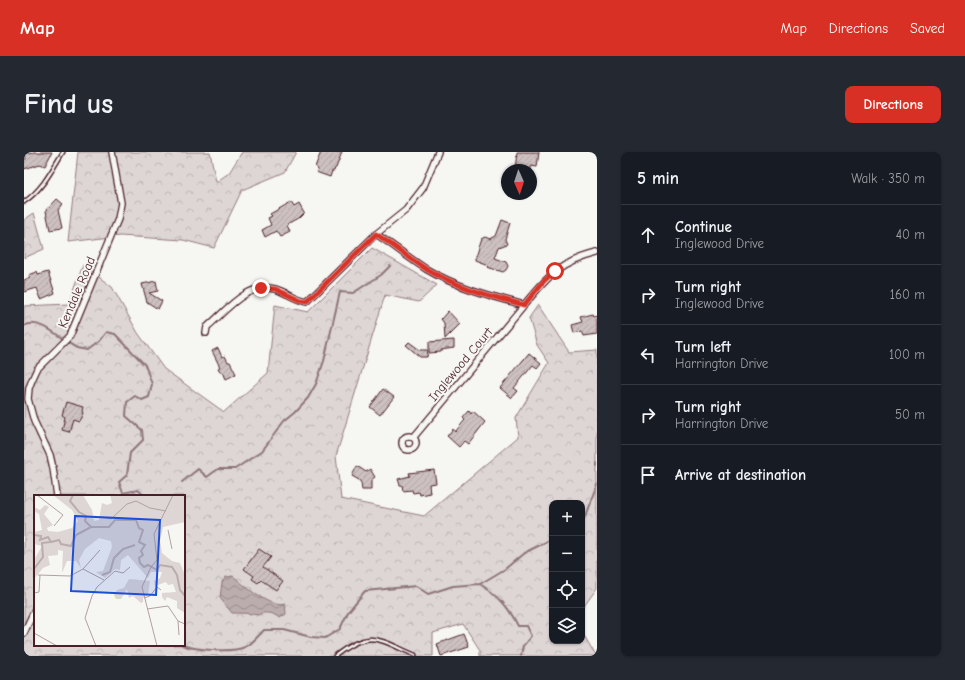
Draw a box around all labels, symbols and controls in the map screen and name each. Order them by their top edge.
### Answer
text: Map [20,17,55,39]
text: Map [780,20,807,37]
text: Directions [829,20,888,37]
text: Saved [910,20,945,37]
button: Directions [845,86,941,123]
text: Find us [24,88,113,120]
north arrow [501,164,537,200]
text: 5 min [637,169,679,188]
text: Walk · 350 m [851,171,925,186]
text: Continue [675,218,732,236]
icon: ahead [637,224,659,246]
text: 40 m [896,227,925,242]
text: Inglewood Drive [675,236,764,251]
street label: Kendale Road [55,254,98,330]
route start [546,262,564,280]
text: Turn right [675,278,741,296]
route end [252,279,270,297]
icon: right [637,284,659,306]
text: 160 m [890,287,925,302]
text: Inglewood Drive [675,296,764,311]
street label: Inglewood Court [425,323,496,404]
text: Turn left [675,338,731,356]
icon: left [637,344,659,366]
text: 100 m [889,347,925,362]
text: Harrington Drive [675,356,768,371]
text: Turn right [675,398,741,416]
icon: right [637,404,659,426]
text: 50 m [895,407,925,422]
text: Harrington Drive [675,416,768,431]
icon: arrive [637,464,659,486]
text: Arrive at destination [675,466,806,484]
inset map [34,495,185,646]
map controls [549,500,585,644]
button: + [549,500,585,536]
button: − [549,536,585,572]
button: locate [549,572,585,608]
button: layers [549,608,585,644]

